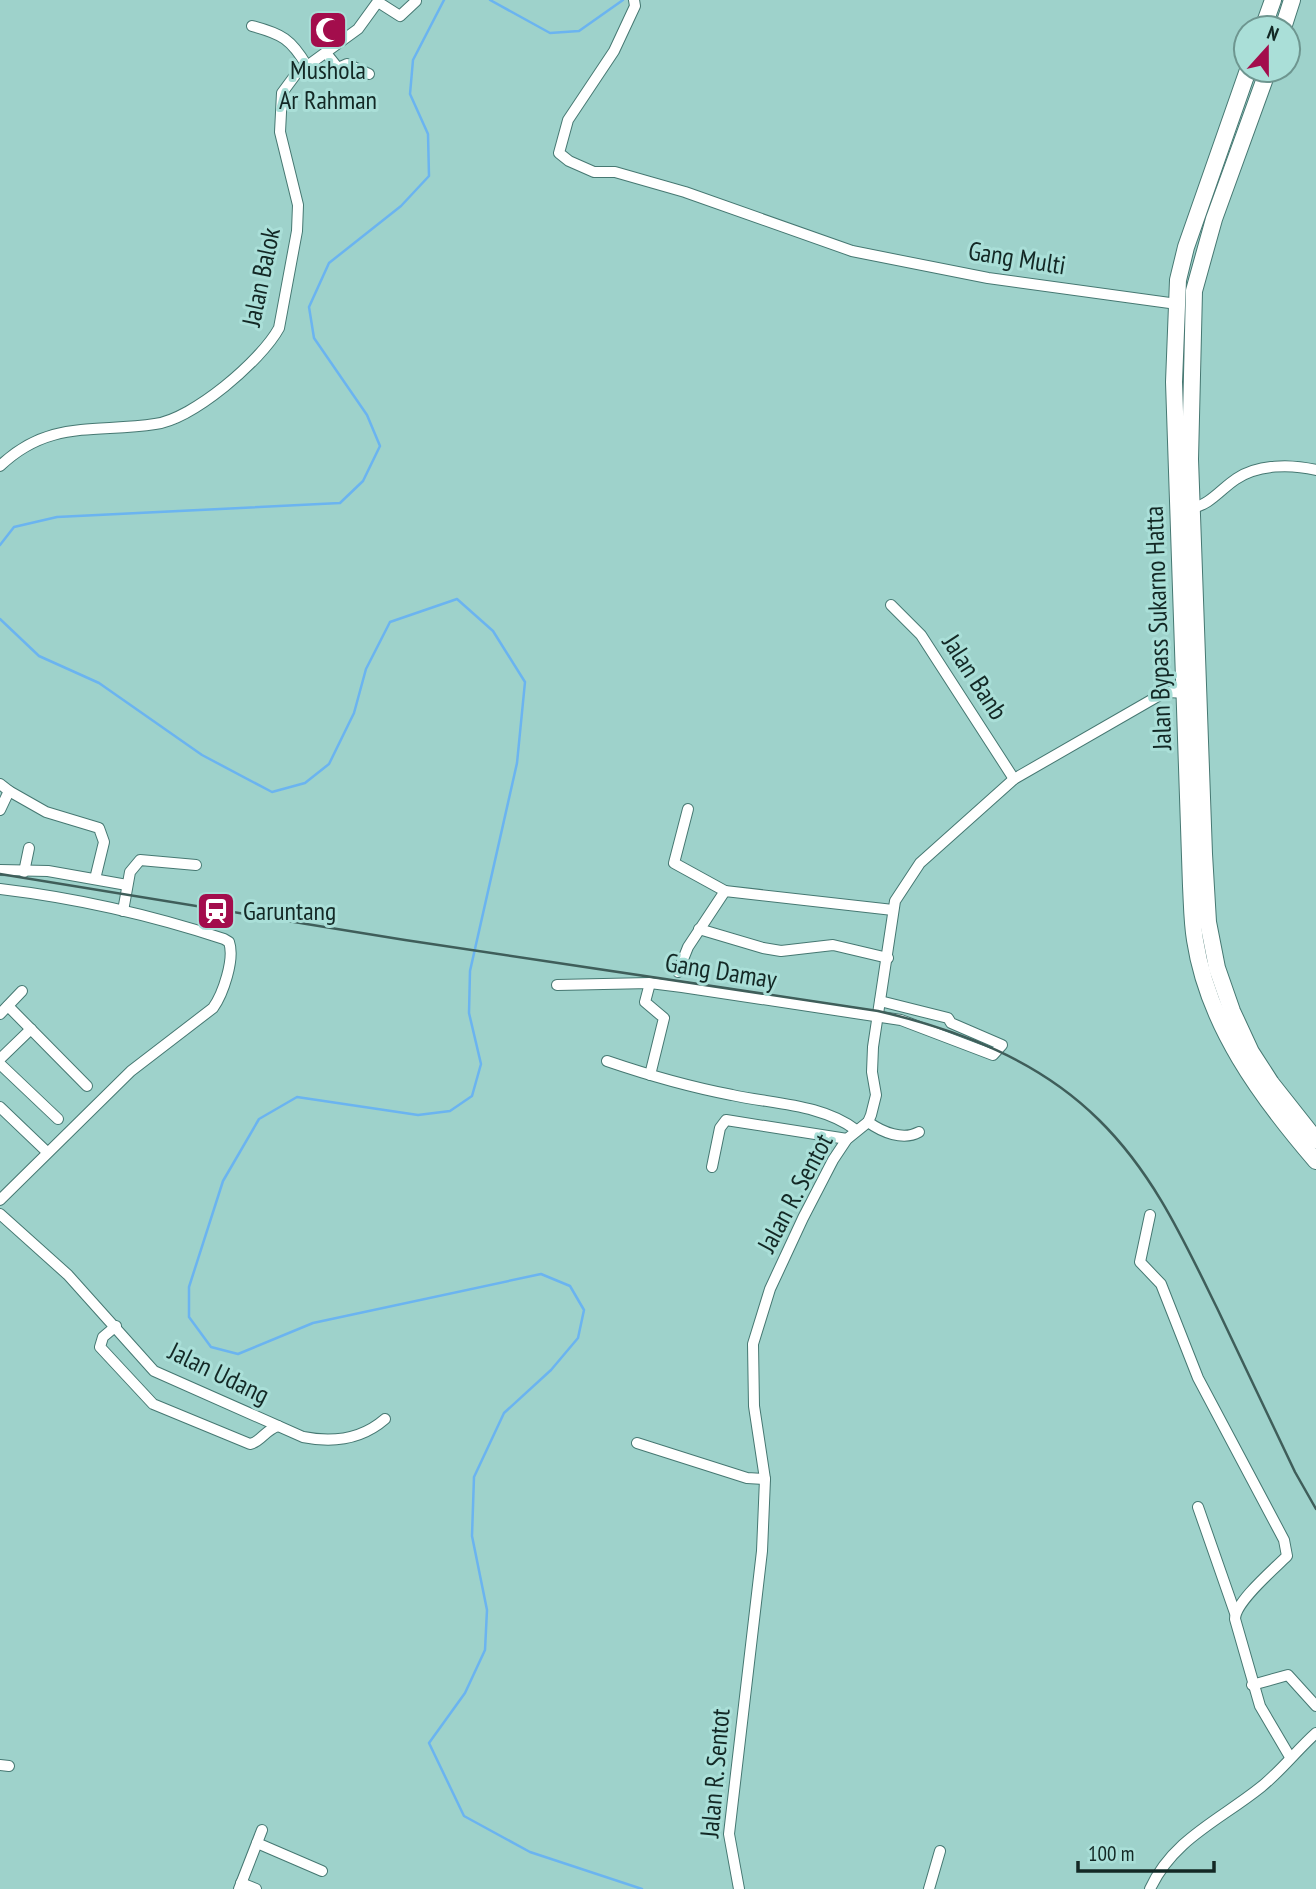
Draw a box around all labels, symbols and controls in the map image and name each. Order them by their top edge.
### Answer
mosque icon: Mushola Ar Rahman [307,9,349,51]
north arrow [1232,14,1302,84]
text: N [1264,20,1282,46]
place label: Mushola Ar Rahman [279,53,377,116]
street label: Jalan Balok [234,225,287,330]
street label: Gang Multi [966,234,1068,281]
street label: Jalan Bypass Sukarno Hatta [1137,505,1178,752]
street label: Jalan Banb [935,627,1015,726]
station icon: Garuntang [195,890,237,932]
place label: Garuntang [243,894,336,927]
street label: Gang Damay [663,945,779,996]
street label: Jalan R. Sentot [749,1128,840,1259]
street label: Jalan Udang [163,1334,275,1411]
street label: Jalan R. Sentot [692,1707,737,1840]
scale bar [1078,1829,1214,1873]
text: 100 m [1088,1840,1134,1867]

